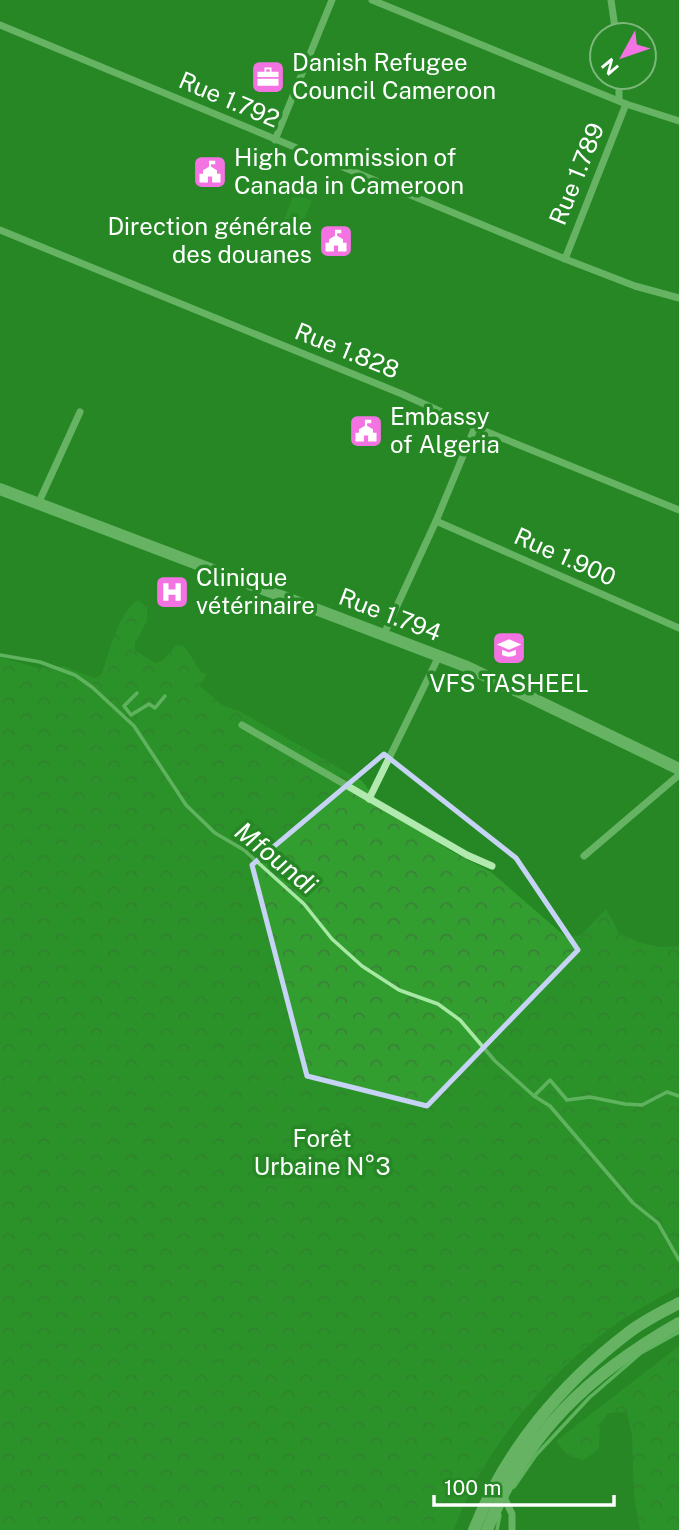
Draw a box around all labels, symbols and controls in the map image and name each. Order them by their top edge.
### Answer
north arrow [588,21,658,91]
place label: Danish Refugee Council Cameroon [292,48,496,104]
text: N [597,54,623,80]
office icon: Danish Refugee Council Cameroon [249,58,287,96]
street label: Rue 1.792 [175,65,284,133]
street label: Rue 1.789 [543,119,609,229]
place label: High Commission of Canada in Cameroon [234,143,464,199]
public building icon: High Commission of Canada in Cameroon [191,153,229,191]
place label: Direction générale des douanes [107,212,312,268]
public building icon: Direction générale des douanes [317,222,355,260]
street label: Rue 1.828 [291,317,404,384]
place label: Embassy of Algeria [390,402,500,458]
public building icon: Embassy of Algeria [347,412,385,450]
street label: Rue 1.900 [510,521,621,591]
place label: Clinique vétérinaire [196,563,315,619]
hospital icon: Clinique vétérinaire [153,573,191,611]
street label: Rue 1.794 [335,582,445,646]
school or university icon: VFS TASHEEL [490,629,528,667]
place label: VFS TASHEEL [429,669,589,697]
water label: Mfoundi [229,815,324,901]
park label: Forêt Urbaine N°3 [253,1124,391,1180]
scale bar [434,1464,614,1508]
text: 100 m [444,1475,501,1500]

